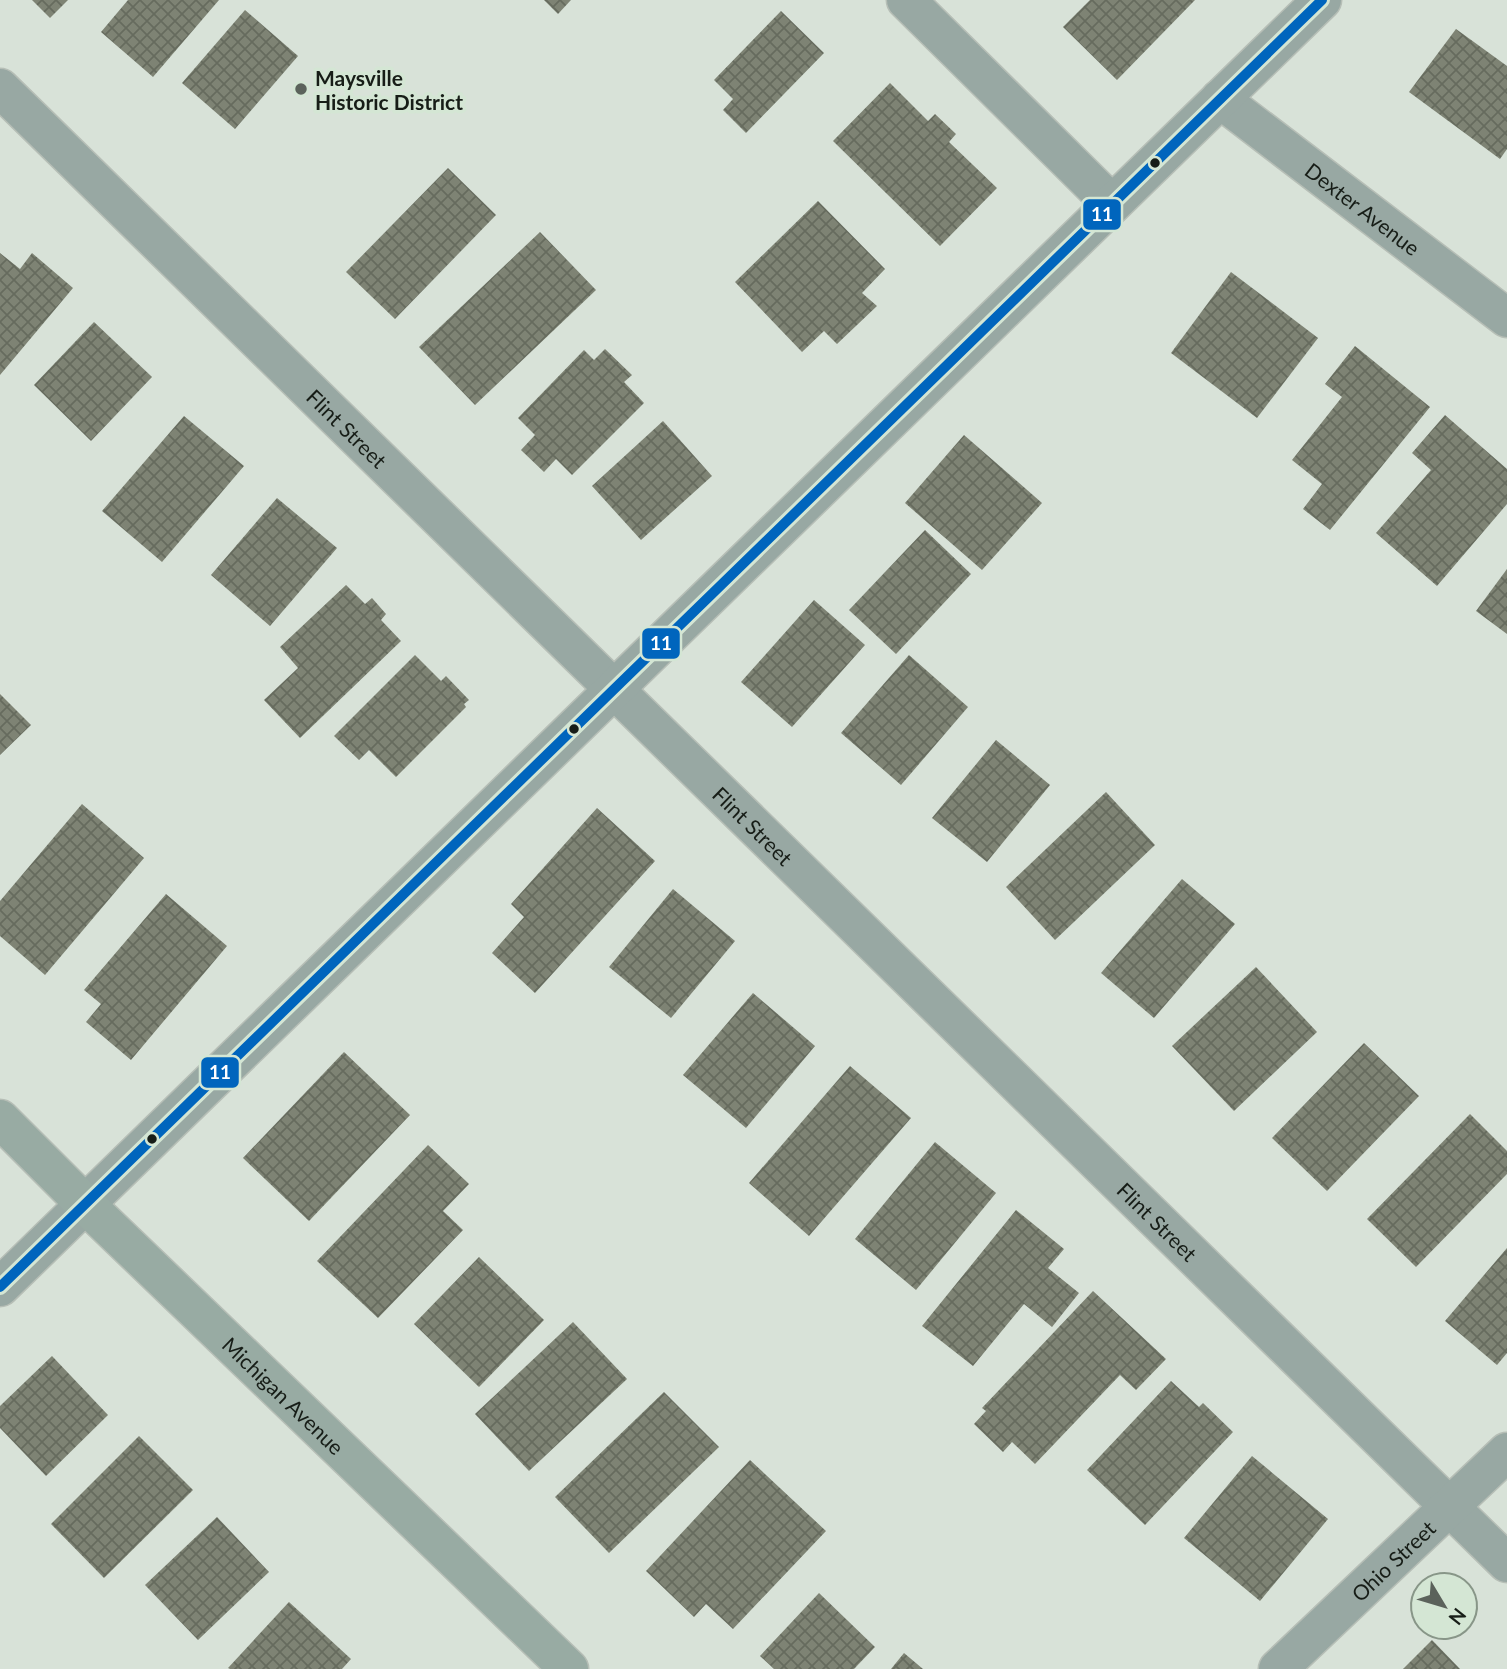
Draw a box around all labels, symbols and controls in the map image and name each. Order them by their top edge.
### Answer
place label: Maysville Historic District [315,65,463,114]
marker: Maysville Historic District [293,81,309,97]
unlabelled marker [1148,156,1162,170]
street label: Dexter Avenue [1301,157,1425,260]
line badge: 11 [1082,198,1122,231]
text: 11 [1091,202,1113,225]
street label: Flint Street [302,384,393,473]
line badge: 11 [641,627,681,660]
text: 11 [650,631,672,654]
unlabelled marker [567,722,581,736]
street label: Flint Street [708,781,799,870]
line badge: 11 [200,1056,240,1089]
text: 11 [209,1060,231,1083]
unlabelled marker [145,1132,159,1146]
street label: Flint Street [1113,1177,1203,1266]
street label: Michigan Avenue [218,1331,350,1459]
street label: Ohio Street [1346,1514,1440,1606]
north arrow [1409,1571,1479,1641]
text: N [1444,1604,1471,1630]

